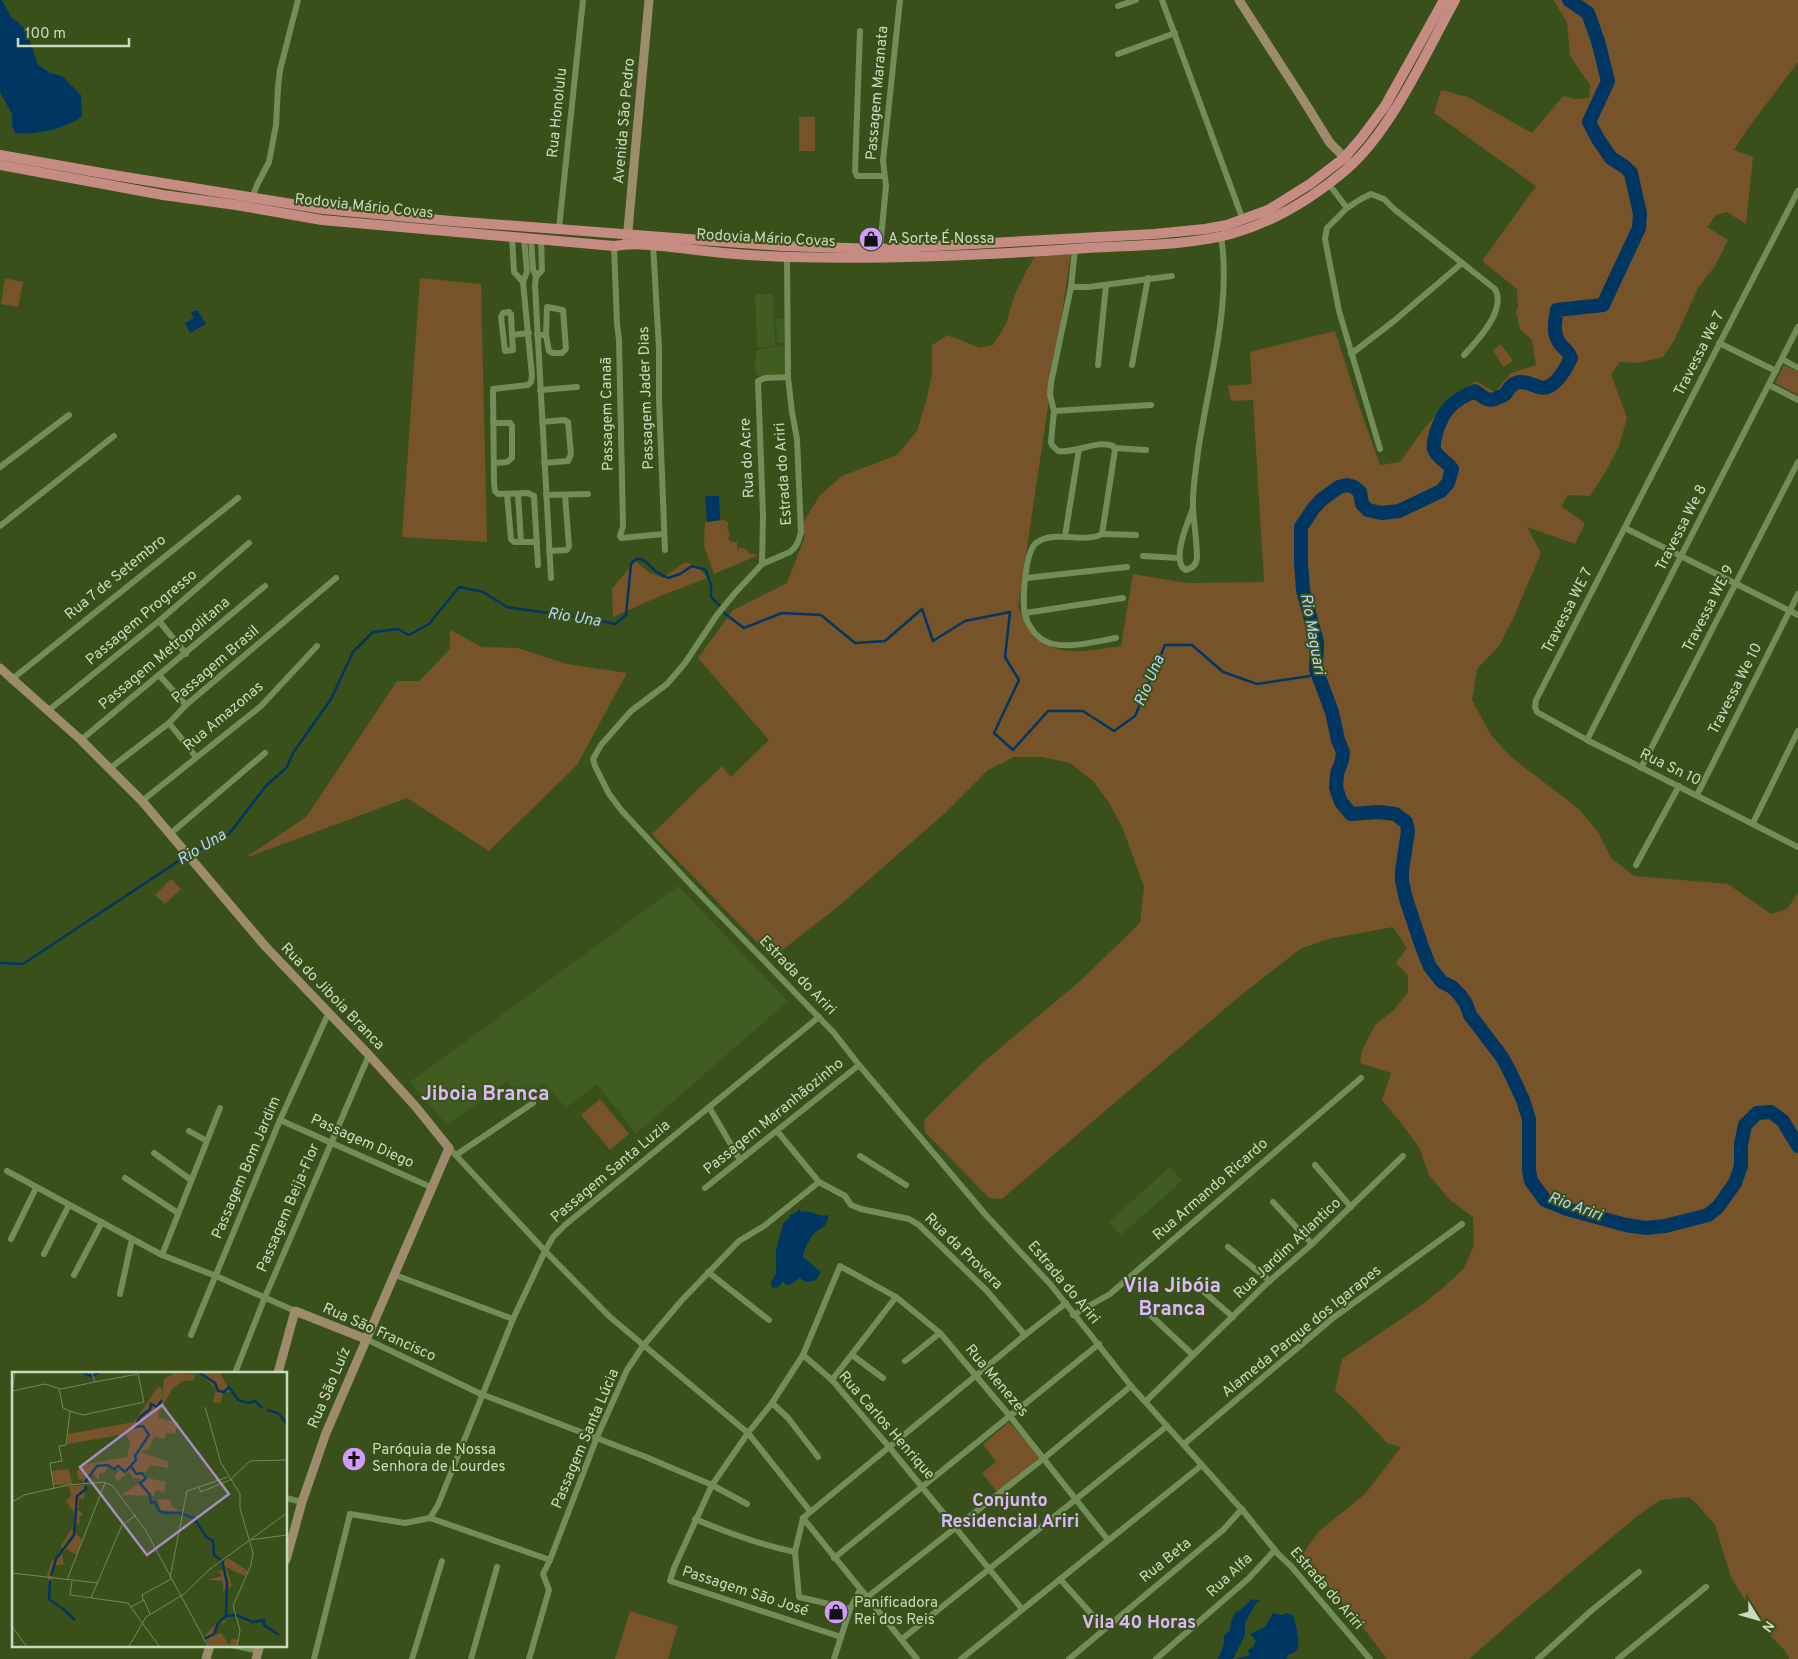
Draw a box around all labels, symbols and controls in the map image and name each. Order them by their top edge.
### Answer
scale bar [18,15,129,47]
text: 100 m [25,25,66,44]
street label: Passagem Maranata [863,25,893,161]
street label: Avenida São Pedro [610,57,640,185]
street label: Rua Honolulu [544,67,572,159]
street label: Rodovia Mário Covas [294,190,434,224]
street label: Rodovia Mário Covas [696,226,836,252]
shop icon: A Sorte É Nossa [858,226,884,252]
place label: A Sorte É Nossa [888,229,994,249]
street label: Travessa We 7 [1671,308,1730,400]
street label: Passagem Jader Dias [635,326,659,470]
street label: Passagem Canaã [598,357,618,471]
street label: Rua do Acre [736,417,760,499]
street label: Estrada do Ariri [771,422,797,526]
street label: Travessa We 8 [1652,482,1712,574]
street label: Rua 7 de Setembro [61,531,171,625]
street label: Travessa WE 9 [1679,562,1739,656]
street label: Travessa WE 7 [1538,565,1598,657]
street label: Passagem Progresso [82,566,202,670]
water label: Rio Maguari [1295,592,1329,677]
street label: Passagem Metropolitana [95,594,235,714]
water label: Rio Una [546,604,603,632]
street label: Passagem Brasil [168,622,264,708]
street label: Travessa We 10 [1705,640,1767,738]
water label: Rio Una [1130,652,1170,710]
street label: Rua Amazonas [180,678,268,756]
street label: Rua Sn 10 [1636,745,1704,791]
water label: Rio Una [174,825,231,870]
street label: Estrada do Ariri [754,932,840,1020]
street label: Rua do Jiboia Branca [276,939,388,1055]
street label: Passagem Maranhãozinho [700,1055,848,1179]
district label: Jiboia Branca [421,1082,549,1108]
street label: Passagem Bom Jardim [208,1094,286,1242]
street label: Passagem Diego [307,1111,417,1173]
street label: Passagem Santa Luzia [547,1116,675,1228]
street label: Rua Armando Ricardo [1150,1135,1272,1245]
street label: Passagem Beija-Flor [253,1141,325,1275]
water label: Rio Ariri [1545,1188,1606,1226]
street label: Rua Jardim Atlantico [1230,1194,1346,1304]
street label: Rua da Provera [920,1210,1006,1294]
street label: Estrada do Ariri [1023,1237,1103,1329]
street label: Alameda Parque dos Igarapes [1218,1262,1386,1402]
district label: Vila Jibóia Branca [1123,1274,1221,1323]
street label: Rua São Francisco [319,1299,439,1367]
street label: Rua Menezes [960,1341,1032,1421]
street label: Rua São Luíz [304,1344,356,1432]
street label: Passagem Santa Lúcia [548,1366,624,1512]
street label: Rua Carlos Henrique [834,1368,938,1484]
inset map [12,1372,288,1646]
place label: Paróquia de Nossa Senhora de Lourdes [372,1441,505,1477]
church icon: Paróquia de Nossa Senhora de Lourdes [341,1446,367,1472]
district label: Conjunto Residencial Ariri [941,1490,1079,1534]
street label: Rua Beta [1136,1534,1196,1588]
street label: Estrada do Ariri [1285,1544,1367,1634]
street label: Rua Alfa [1203,1550,1257,1602]
street label: Passagem São José [679,1563,811,1621]
place label: Panificadora Rei dos Reis [854,1594,938,1630]
north arrow [1733,1594,1783,1644]
shop icon: Panificadora Rei dos Reis [823,1599,849,1625]
district label: Vila 40 Horas [1082,1612,1196,1635]
text: N [1757,1617,1777,1635]

